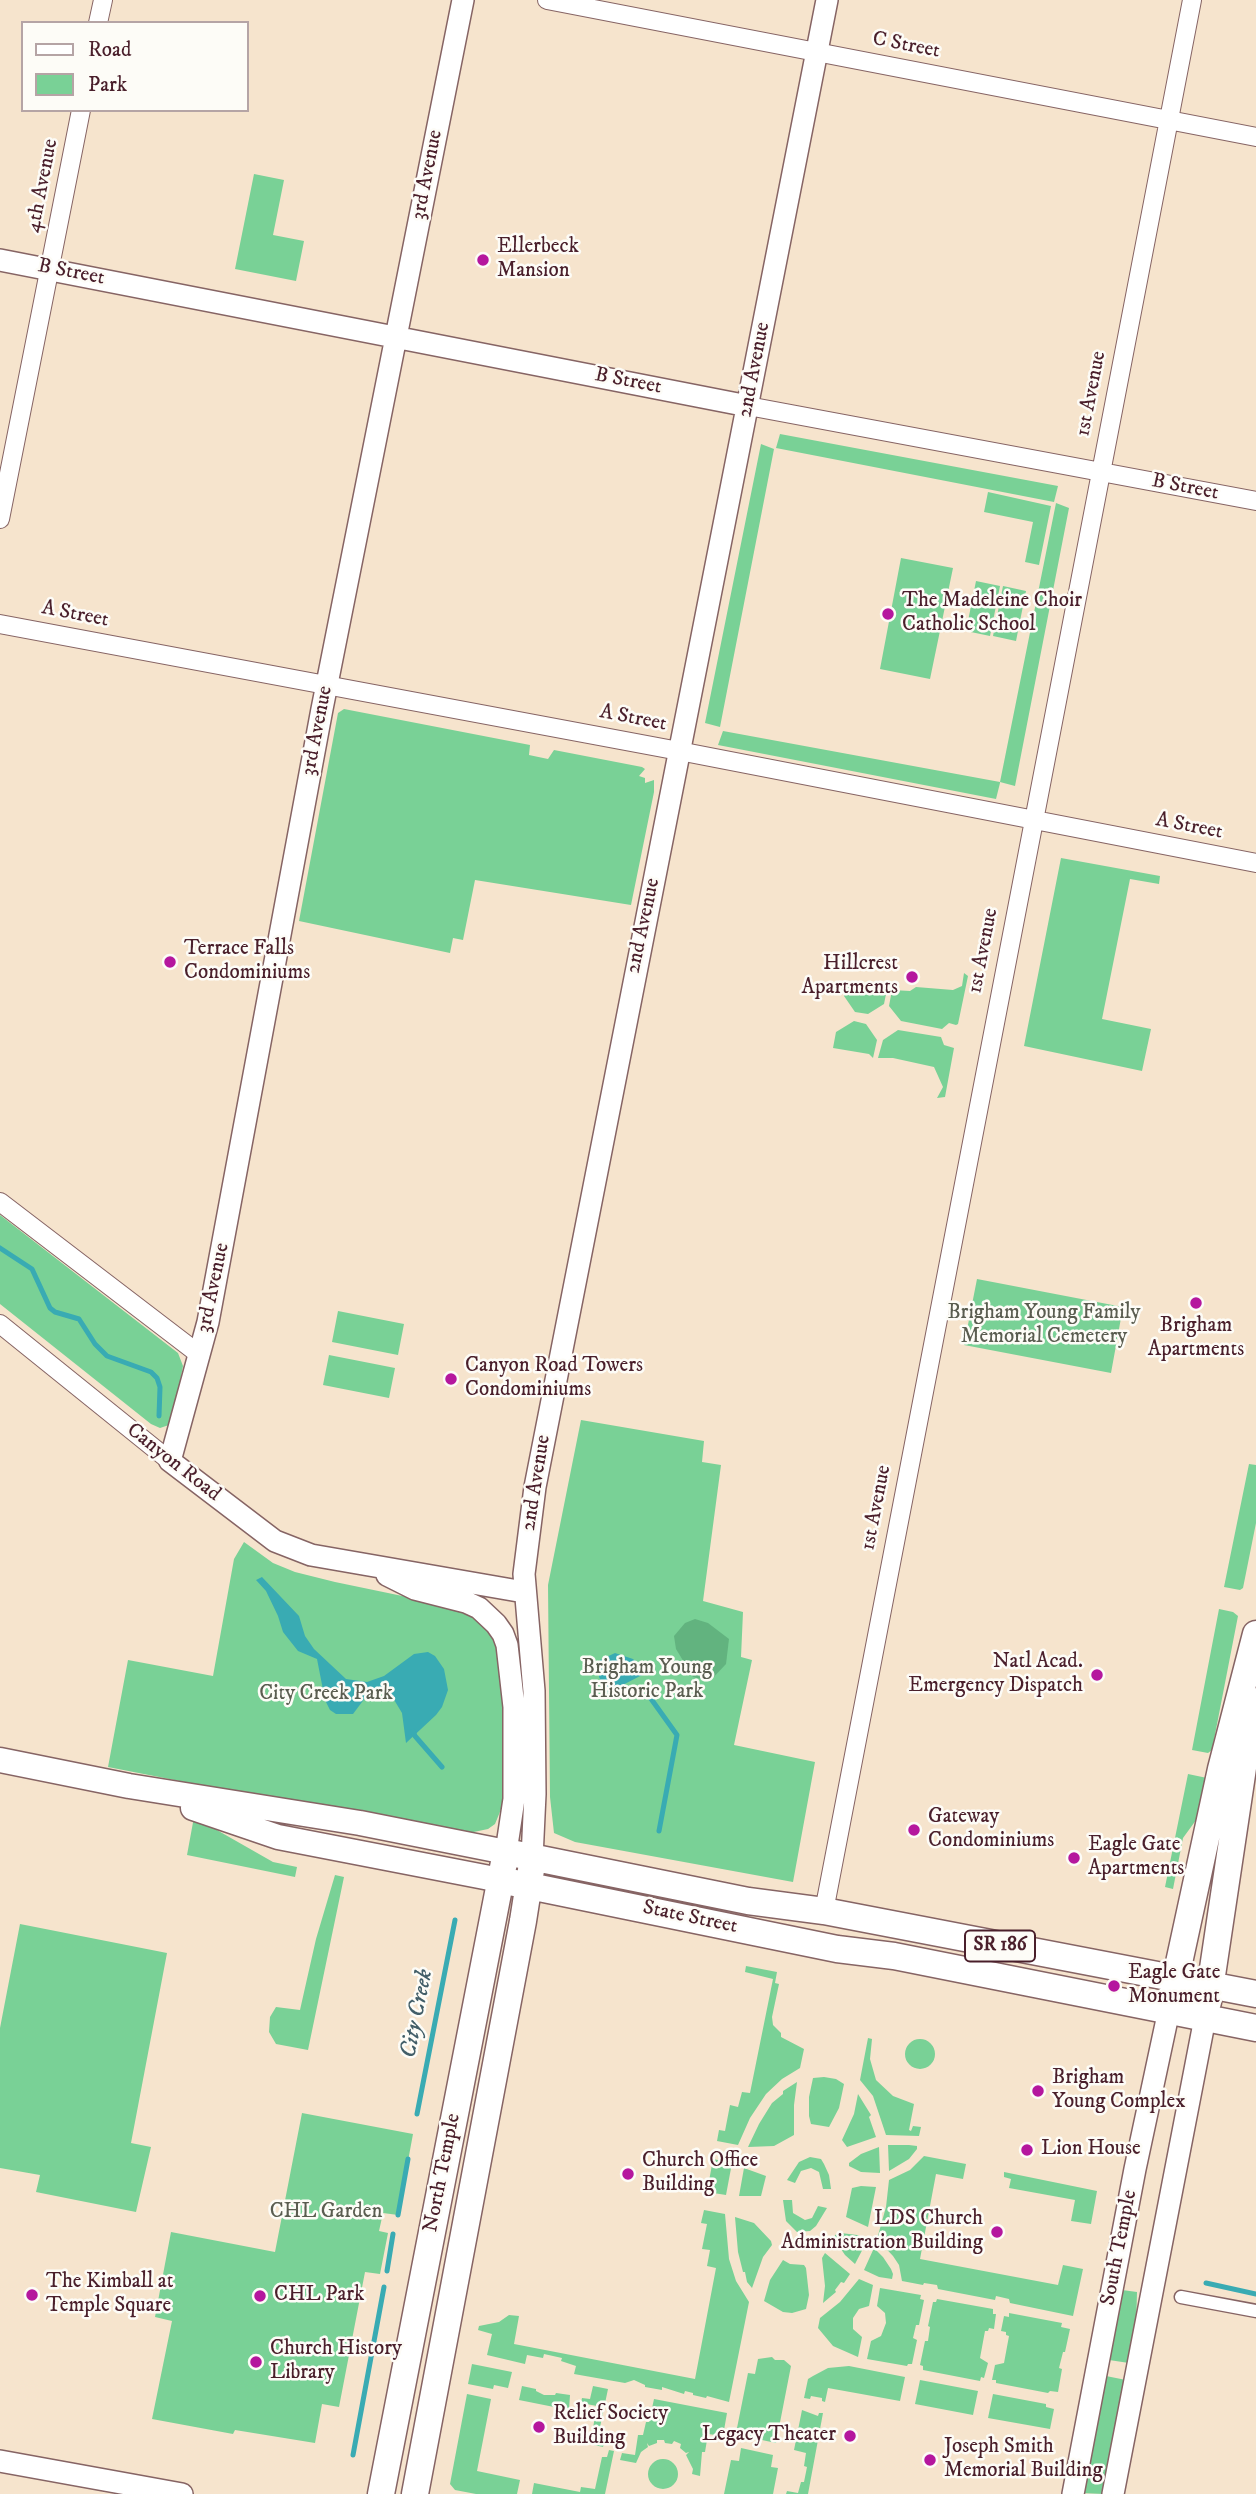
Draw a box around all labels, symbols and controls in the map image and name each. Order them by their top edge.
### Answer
legend [21,21,248,112]
street label: C Street [870,27,942,65]
text: Road [88,37,132,63]
text: Park [88,72,127,98]
street label: 3rd Avenue [407,128,449,222]
street label: 4th Avenue [22,137,64,235]
place label: Ellerbeck Mansion [497,235,579,285]
marker: Ellerbeck Mansion [475,252,491,268]
street label: B Street [35,254,107,292]
street label: 2nd Avenue [733,320,777,420]
street label: 1st Avenue [1071,349,1113,439]
street label: B Street [592,363,664,401]
street label: B Street [1149,469,1221,507]
place label: The Madeleine Choir Catholic School [902,589,1082,639]
street label: A Street [39,596,111,634]
marker: The Madeleine Choir Catholic School [880,606,896,622]
street label: 3rd Avenue [297,684,339,778]
street label: A Street [597,700,669,738]
street label: A Street [1153,808,1225,846]
street label: 2nd Avenue [622,876,666,976]
street label: 1st Avenue [963,906,1005,996]
place label: Terrace Falls Condominiums [184,937,310,987]
place label: Hillcrest Apartments [802,952,898,1002]
marker: Terrace Falls Condominiums [162,954,178,970]
marker: Hillcrest Apartments [904,969,920,985]
street label: 3rd Avenue [192,1241,236,1335]
marker: Brigham Apartments [1188,1295,1204,1311]
park label: Brigham Young Family Memorial Cemetery [947,1301,1141,1351]
place label: Brigham Apartments [1148,1314,1244,1364]
place label: Canyon Road Towers Condominiums [465,1354,643,1404]
marker: Canyon Road Towers Condominiums [443,1371,459,1387]
street label: Canyon Road [121,1418,225,1508]
street label: 2nd Avenue [517,1433,557,1533]
street label: 1st Avenue [856,1463,898,1553]
place label: Natl Acad. Emergency Dispatch [908,1650,1083,1700]
park label: Brigham Young Historic Park [582,1656,712,1706]
marker: Natl Acad. Emergency Dispatch [1089,1667,1105,1683]
park label: City Creek Park [259,1682,393,1708]
place label: Gateway Condominiums [928,1805,1054,1855]
marker: Gateway Condominiums [906,1822,922,1838]
place label: Eagle Gate Apartments [1088,1833,1184,1883]
marker: Eagle Gate Apartments [1066,1850,1082,1866]
street label: State Street [640,1896,740,1940]
road number: SR 186 [965,1930,1035,1962]
place label: Eagle Gate Monument [1128,1961,1220,2011]
water label: City Creek [396,1967,440,2061]
marker: Eagle Gate Monument [1106,1978,1122,1994]
place label: Brigham Young Complex [1052,2066,1186,2116]
marker: Brigham Young Complex [1030,2083,1046,2099]
street label: North Temple [419,2111,467,2235]
place label: Lion House [1041,2137,1141,2163]
marker: Lion House [1019,2142,1035,2158]
place label: Church Office Building [642,2149,758,2199]
marker: Church Office Building [620,2166,636,2182]
street label: South Temple [1096,2188,1144,2308]
park label: CHL Garden [270,2200,382,2226]
place label: LDS Church Administration Building [781,2207,983,2257]
marker: LDS Church Administration Building [989,2224,1005,2240]
place label: The Kimball at Temple Square [46,2270,173,2320]
place label: CHL Park [274,2283,364,2309]
marker: The Kimball at Temple Square [24,2287,40,2303]
marker: CHL Park [252,2288,268,2304]
place label: Church History Library [270,2337,402,2387]
marker: Church History Library [248,2354,264,2370]
place label: Relief Society Building [553,2402,668,2452]
marker: Relief Society Building [531,2419,547,2435]
place label: Legacy Theater [702,2423,836,2449]
marker: Legacy Theater [842,2428,858,2444]
place label: Joseph Smith Memorial Building [944,2435,1103,2485]
marker: Joseph Smith Memorial Building [922,2452,938,2468]

